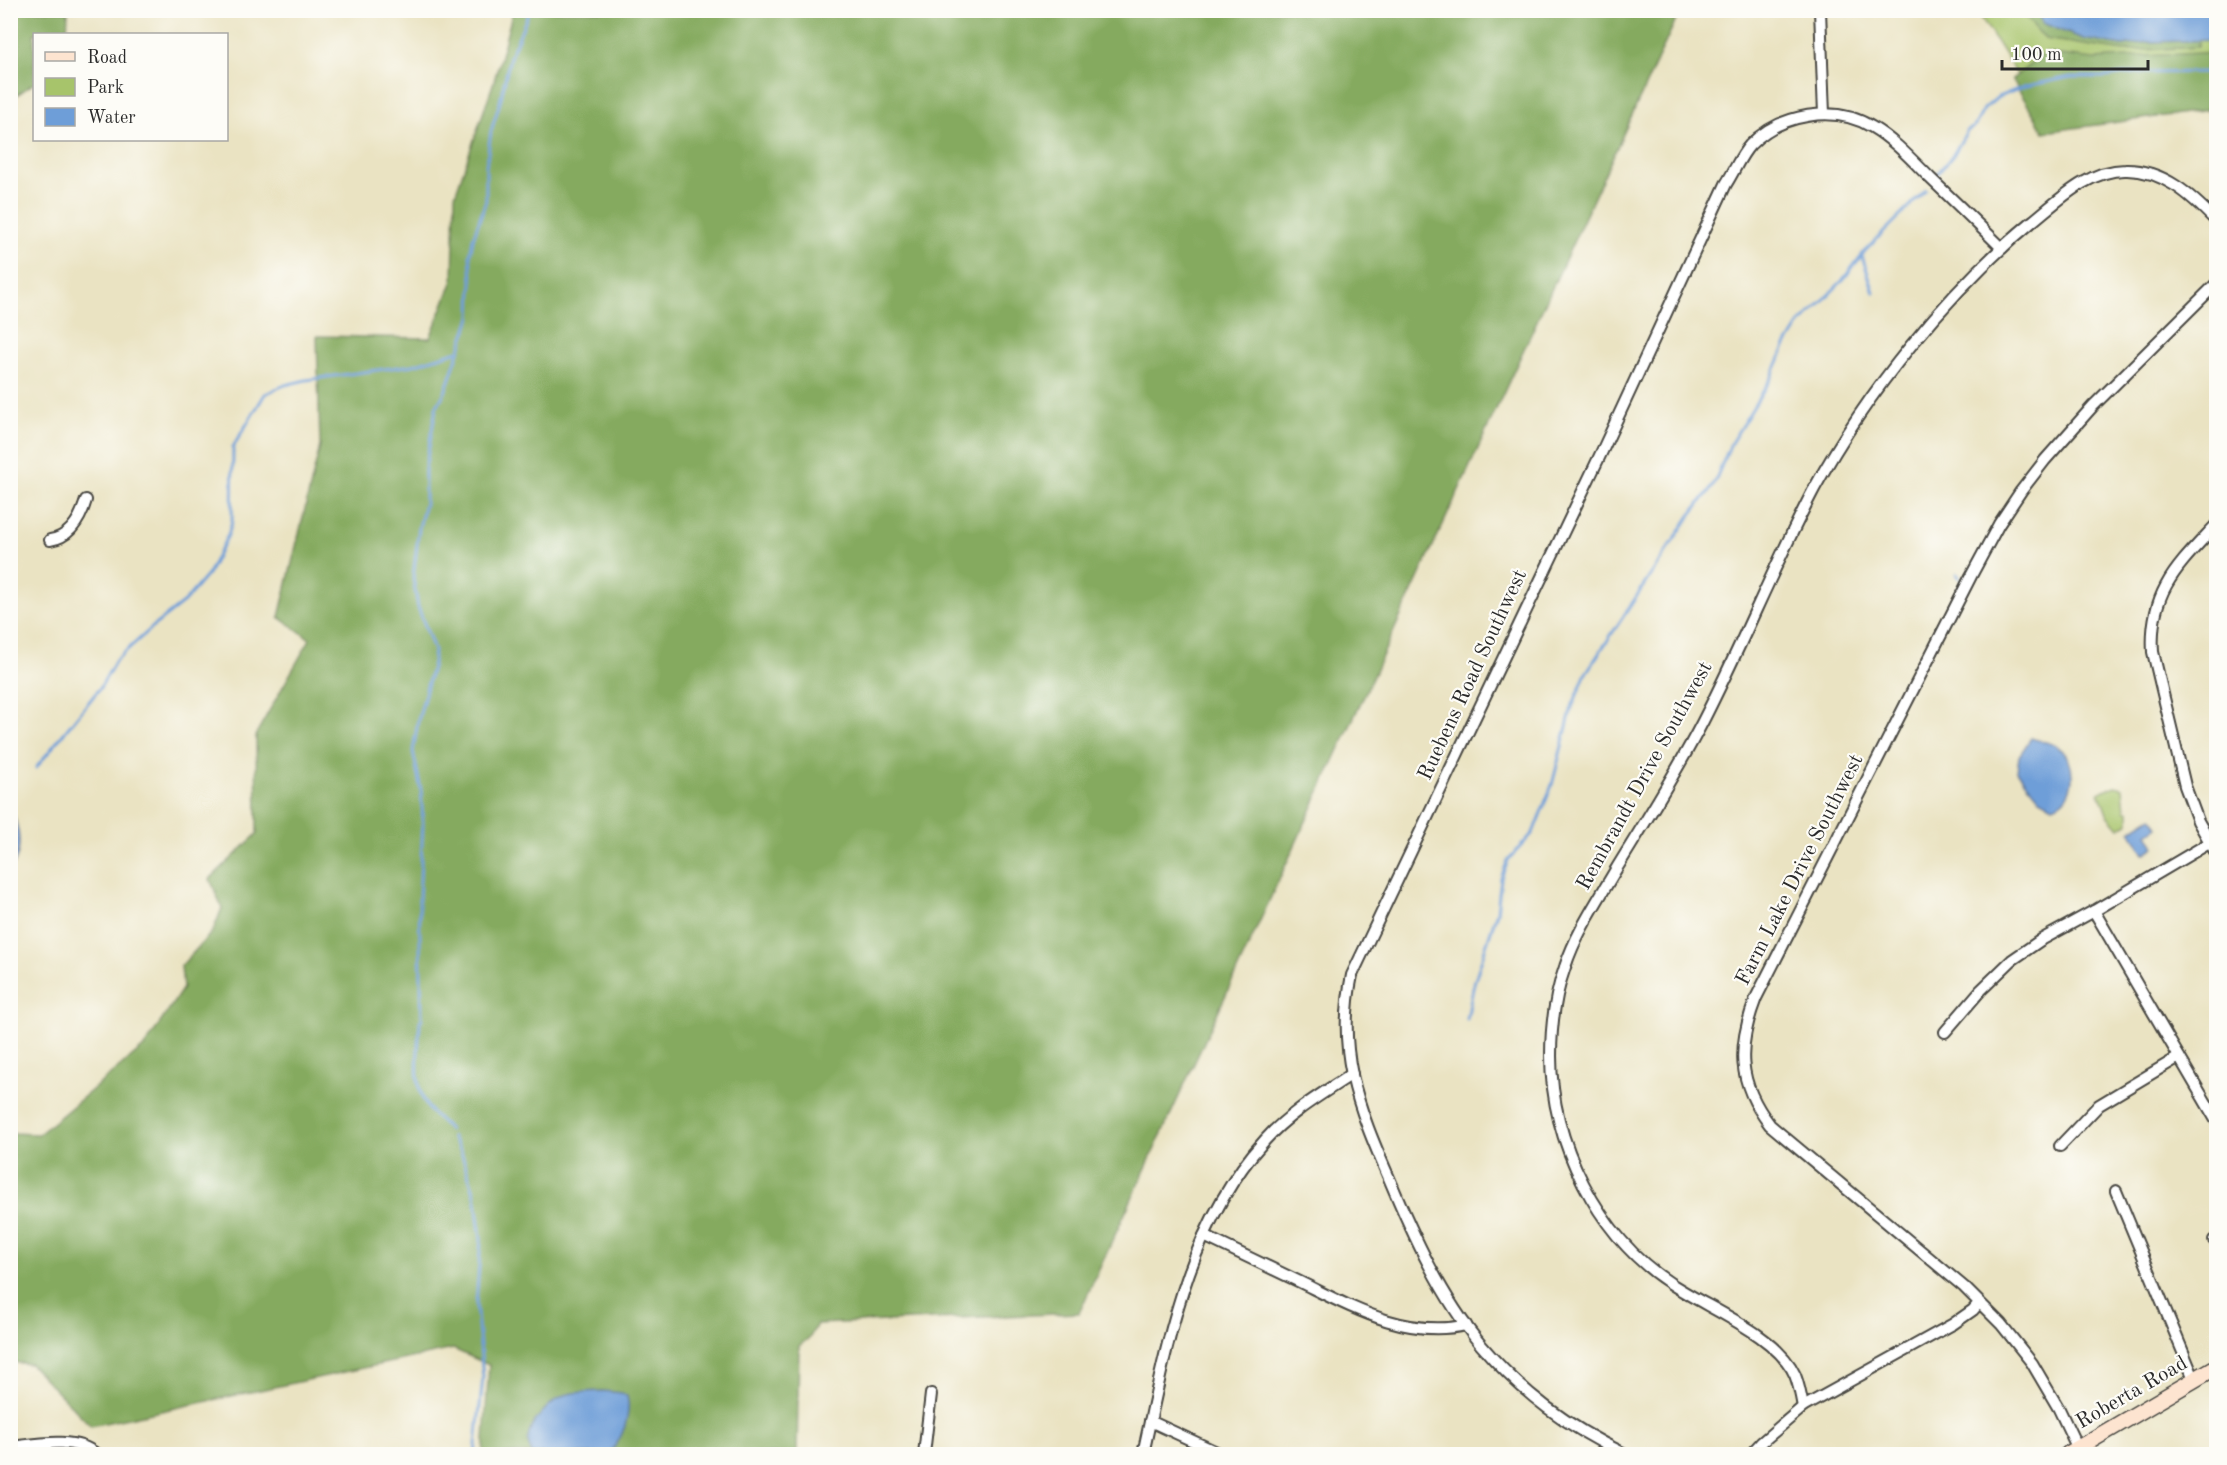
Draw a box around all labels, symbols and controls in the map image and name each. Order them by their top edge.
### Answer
legend [33,33,228,141]
scale bar [2002,33,2148,71]
text: 100 m [2011,46,2062,64]
text: Road [87,49,127,67]
text: Park [87,79,124,97]
text: Water [87,109,136,127]
street label: Ruebens Road Southwest [1415,566,1531,784]
street label: Rembrandt Drive Southwest [1573,658,1717,894]
street label: Farm Lake Drive Southwest [1732,751,1868,989]
street label: Roberta Road [2073,1353,2191,1433]

